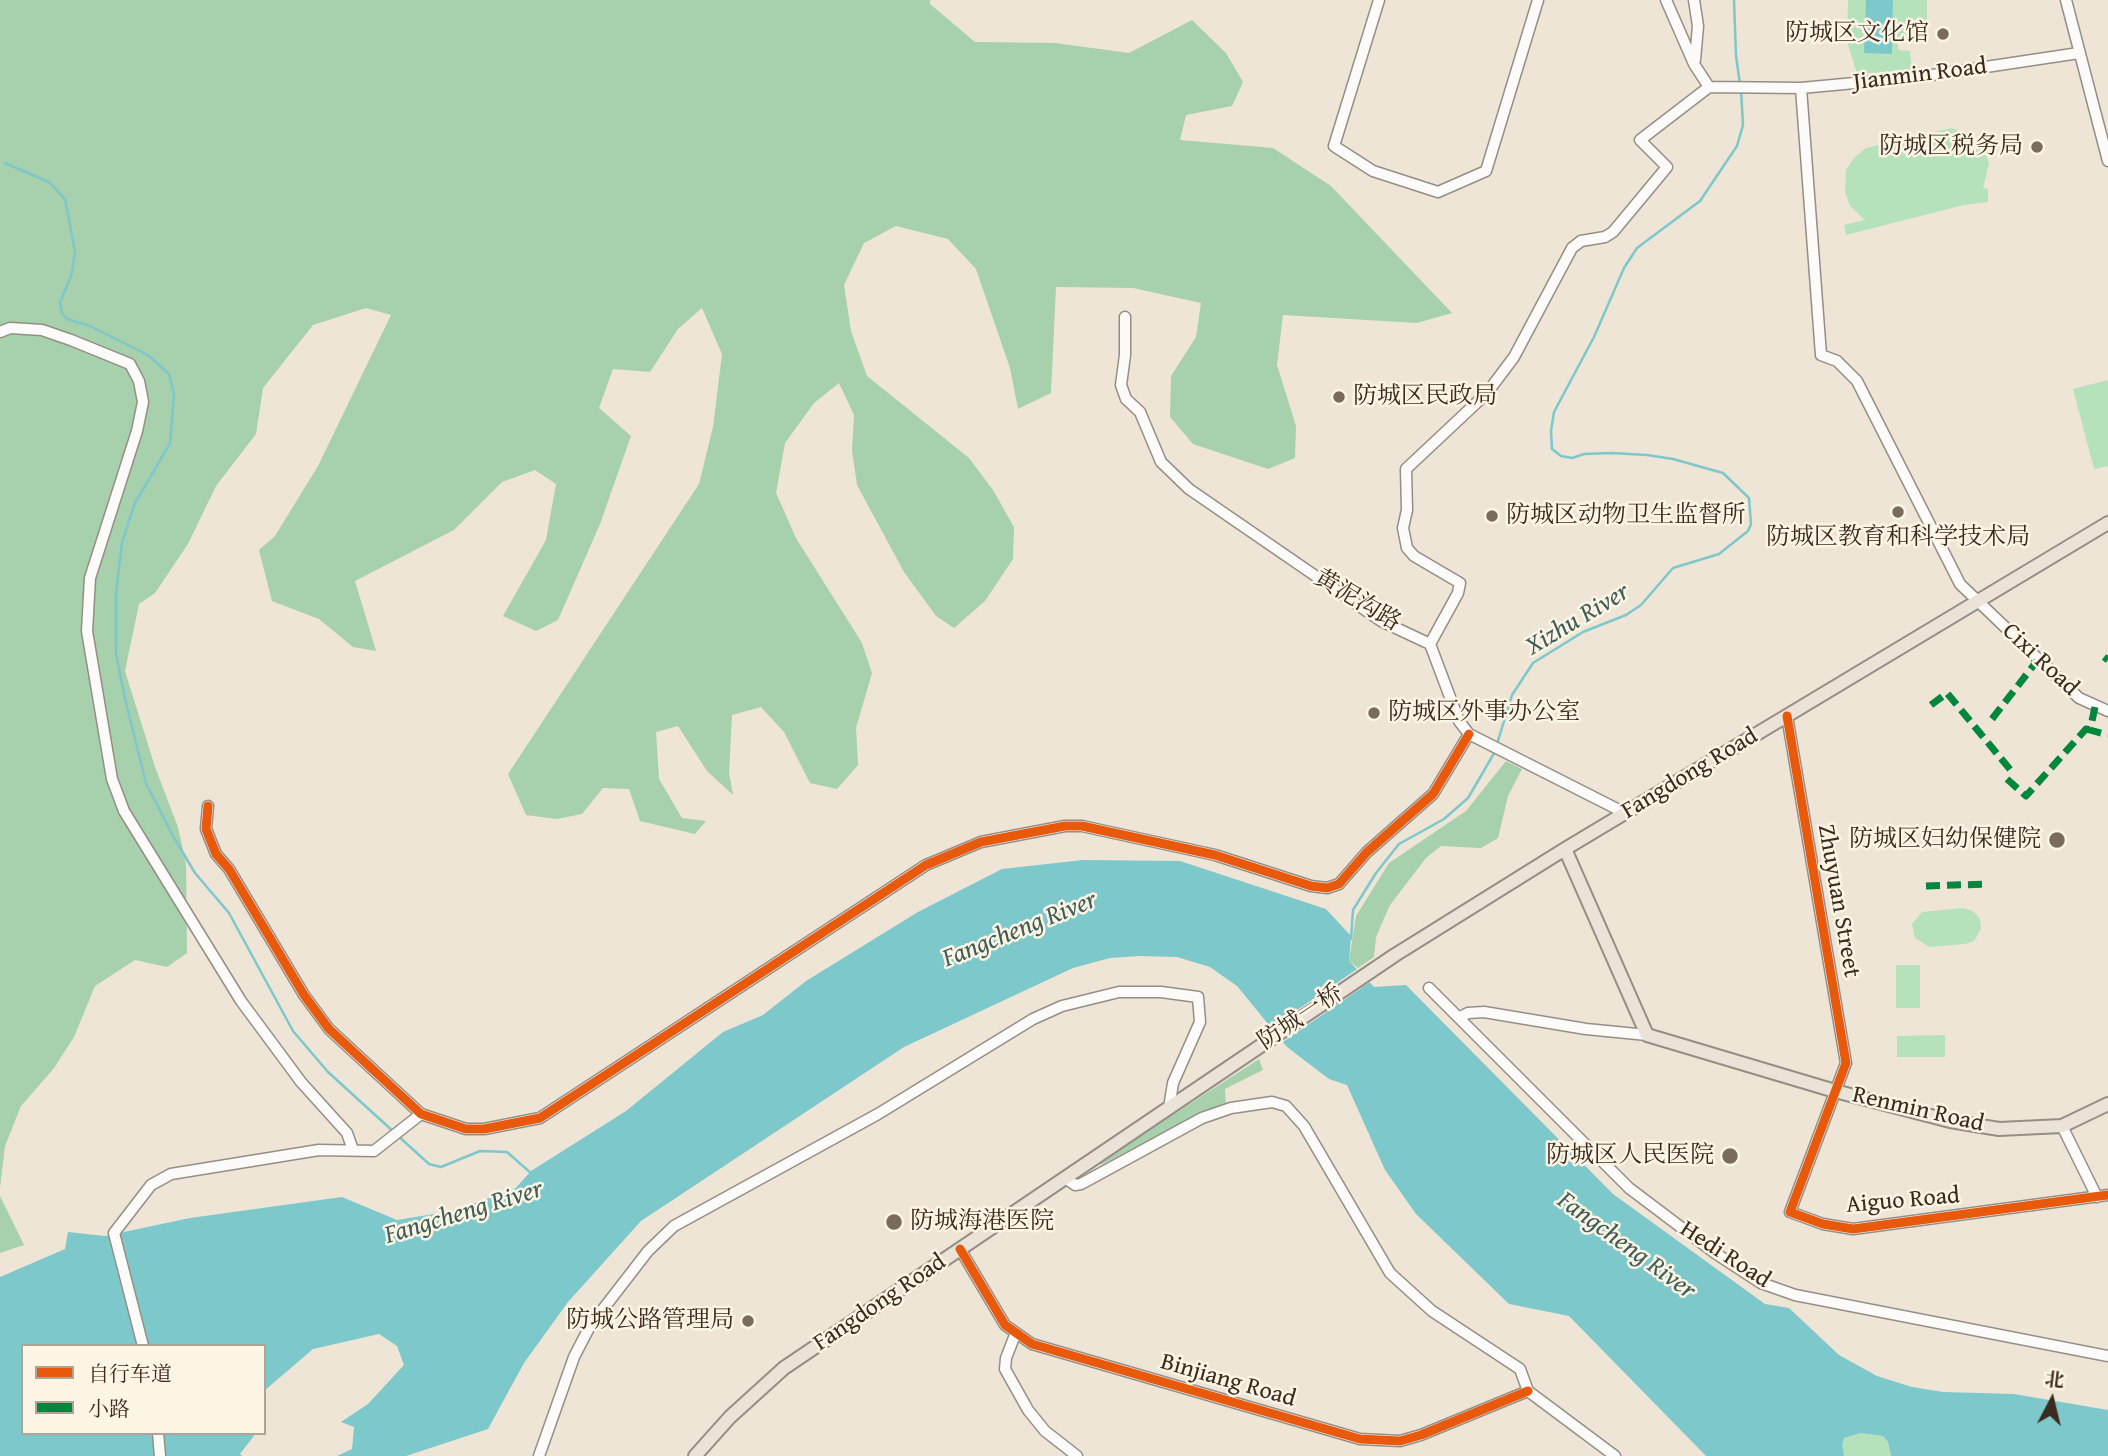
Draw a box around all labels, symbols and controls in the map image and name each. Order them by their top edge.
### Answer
place label: 防城区文化馆 [1785,20,1929,48]
marker: 防城区文化馆 [1935,26,1951,42]
street label: Jianmin Road [1852,53,1988,97]
place label: 防城区税务局 [1879,133,2023,161]
marker: 防城区税务局 [2029,139,2045,155]
place label: 防城区民政局 [1353,383,1497,411]
marker: 防城区民政局 [1331,389,1347,405]
place label: 防城区动物卫生监督所 [1506,502,1746,530]
marker: 防城区教育和科学技术局 [1890,504,1906,520]
marker: 防城区动物卫生监督所 [1484,508,1500,524]
place label: 防城区教育和科学技术局 [1766,524,2030,552]
street label: 黄泥沟路 [1308,564,1406,638]
water label: Xizhu River [1520,577,1636,663]
street label: Cixi Road [1996,617,2084,703]
place label: 防城区外事办公室 [1388,699,1580,727]
marker: 防城区外事办公室 [1366,705,1382,721]
street label: Fangdong Road [1617,722,1763,826]
street label: Zhuyuan Street [1810,822,1866,980]
place label: 防城区妇幼保健院 [1849,826,2041,854]
marker: 防城区妇幼保健院 [2047,830,2067,850]
water label: Fangcheng River [938,885,1102,975]
street label: 防城一桥 [1253,979,1349,1057]
street label: Renmin Road [1850,1081,1986,1139]
place label: 防城区人民医院 [1546,1142,1714,1170]
marker: 防城区人民医院 [1720,1146,1740,1166]
water label: Fangcheng River [381,1174,547,1252]
street label: Aiguo Road [1845,1182,1961,1220]
water label: Fangcheng River [1551,1185,1701,1307]
place label: 防城海港医院 [910,1208,1054,1236]
marker: 防城海港医院 [884,1212,904,1232]
street label: Hedi Road [1674,1215,1776,1295]
street label: Fangdong Road [808,1248,952,1358]
place label: 防城公路管理局 [566,1307,734,1335]
marker: 防城公路管理局 [740,1313,756,1329]
legend [21,1344,266,1435]
street label: Binjiang Road [1157,1348,1299,1414]
text: 自行车道 [88,1358,172,1389]
text: 北 [2043,1364,2066,1394]
north arrow [2017,1365,2087,1435]
text: 小路 [88,1393,130,1424]

